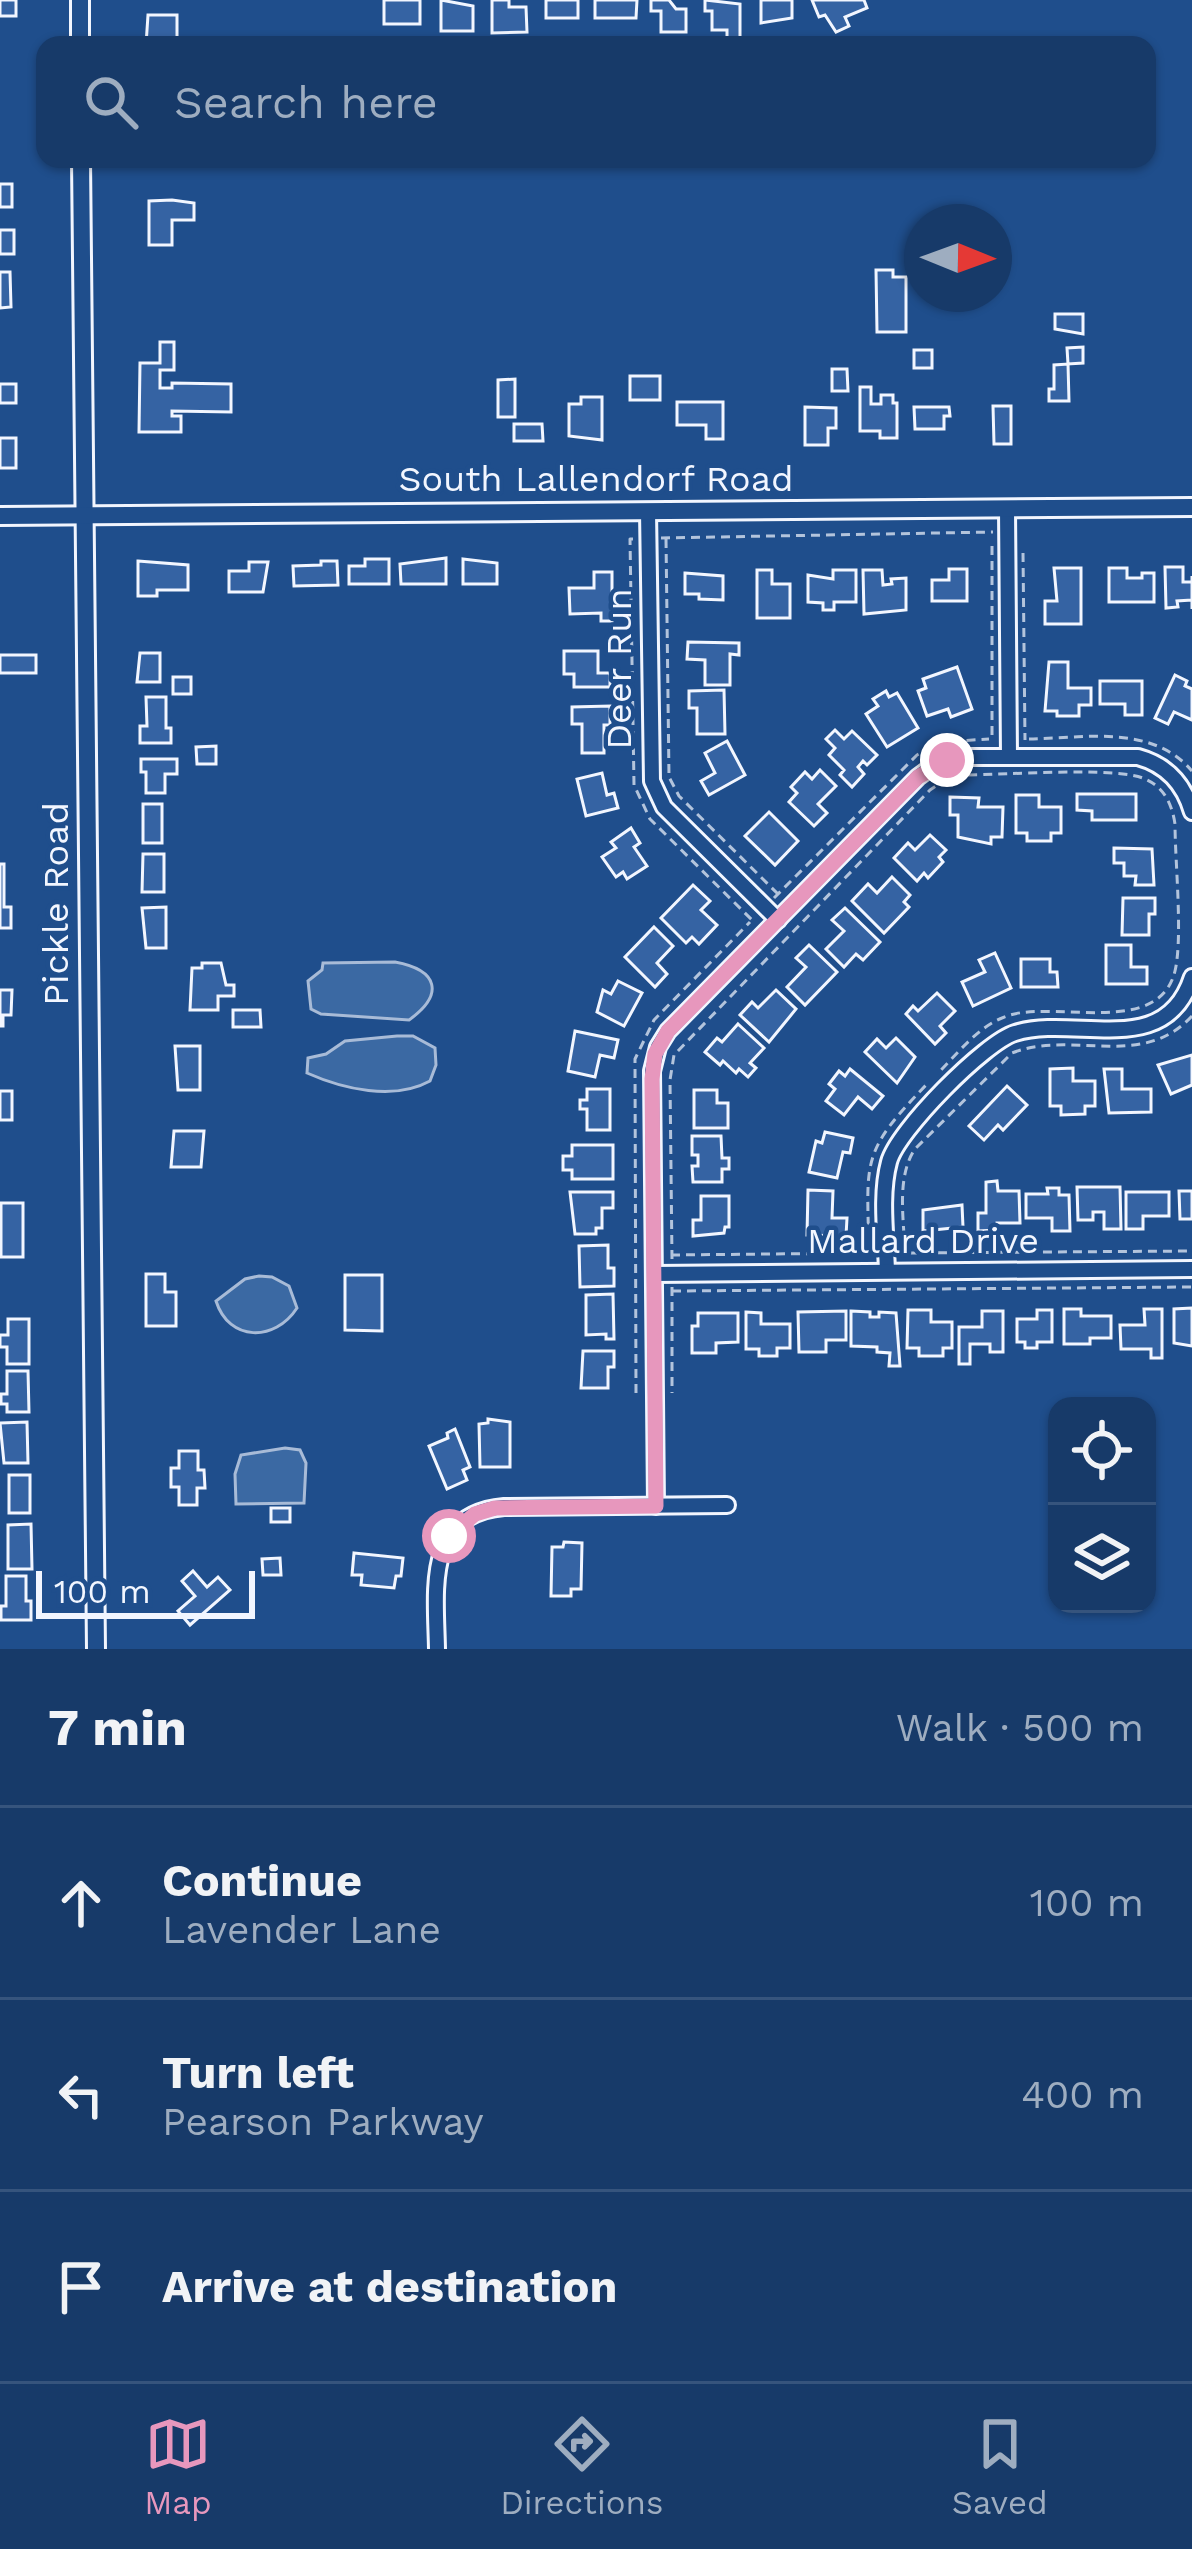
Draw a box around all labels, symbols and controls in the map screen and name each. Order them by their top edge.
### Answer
search box [36,36,1156,168]
icon: search [78,69,144,135]
text: Search here [174,76,438,129]
north arrow [904,204,1012,312]
street label: South Lallendorf Road [398,458,794,500]
street label: Deer Run [598,588,640,750]
route end [920,733,974,787]
street label: Pickle Road [35,802,77,1006]
street label: Mallard Drive [807,1220,1039,1262]
map controls [1048,1397,1156,1613]
button: locate [1048,1397,1156,1505]
button: layers [1048,1505,1156,1613]
route start [422,1509,476,1563]
scale bar [36,1565,255,1618]
text: 100 m [54,1572,151,1611]
text: 7 min [48,1698,187,1757]
text: Walk · 500 m [896,1705,1144,1750]
text: Continue [162,1854,362,1907]
icon: ahead [48,1870,114,1936]
text: 100 m [1030,1880,1144,1925]
text: Lavender Lane [162,1907,441,1952]
text: Turn left [162,2046,354,2099]
icon: left [48,2062,114,2128]
text: 400 m [1021,2072,1144,2117]
text: Pearson Parkway [162,2099,484,2144]
icon: arrive [48,2254,114,2320]
text: Arrive at destination [162,2260,617,2313]
tab: Map [144,2411,212,2522]
tab: Directions [500,2411,663,2522]
tab: Saved [952,2411,1048,2522]

